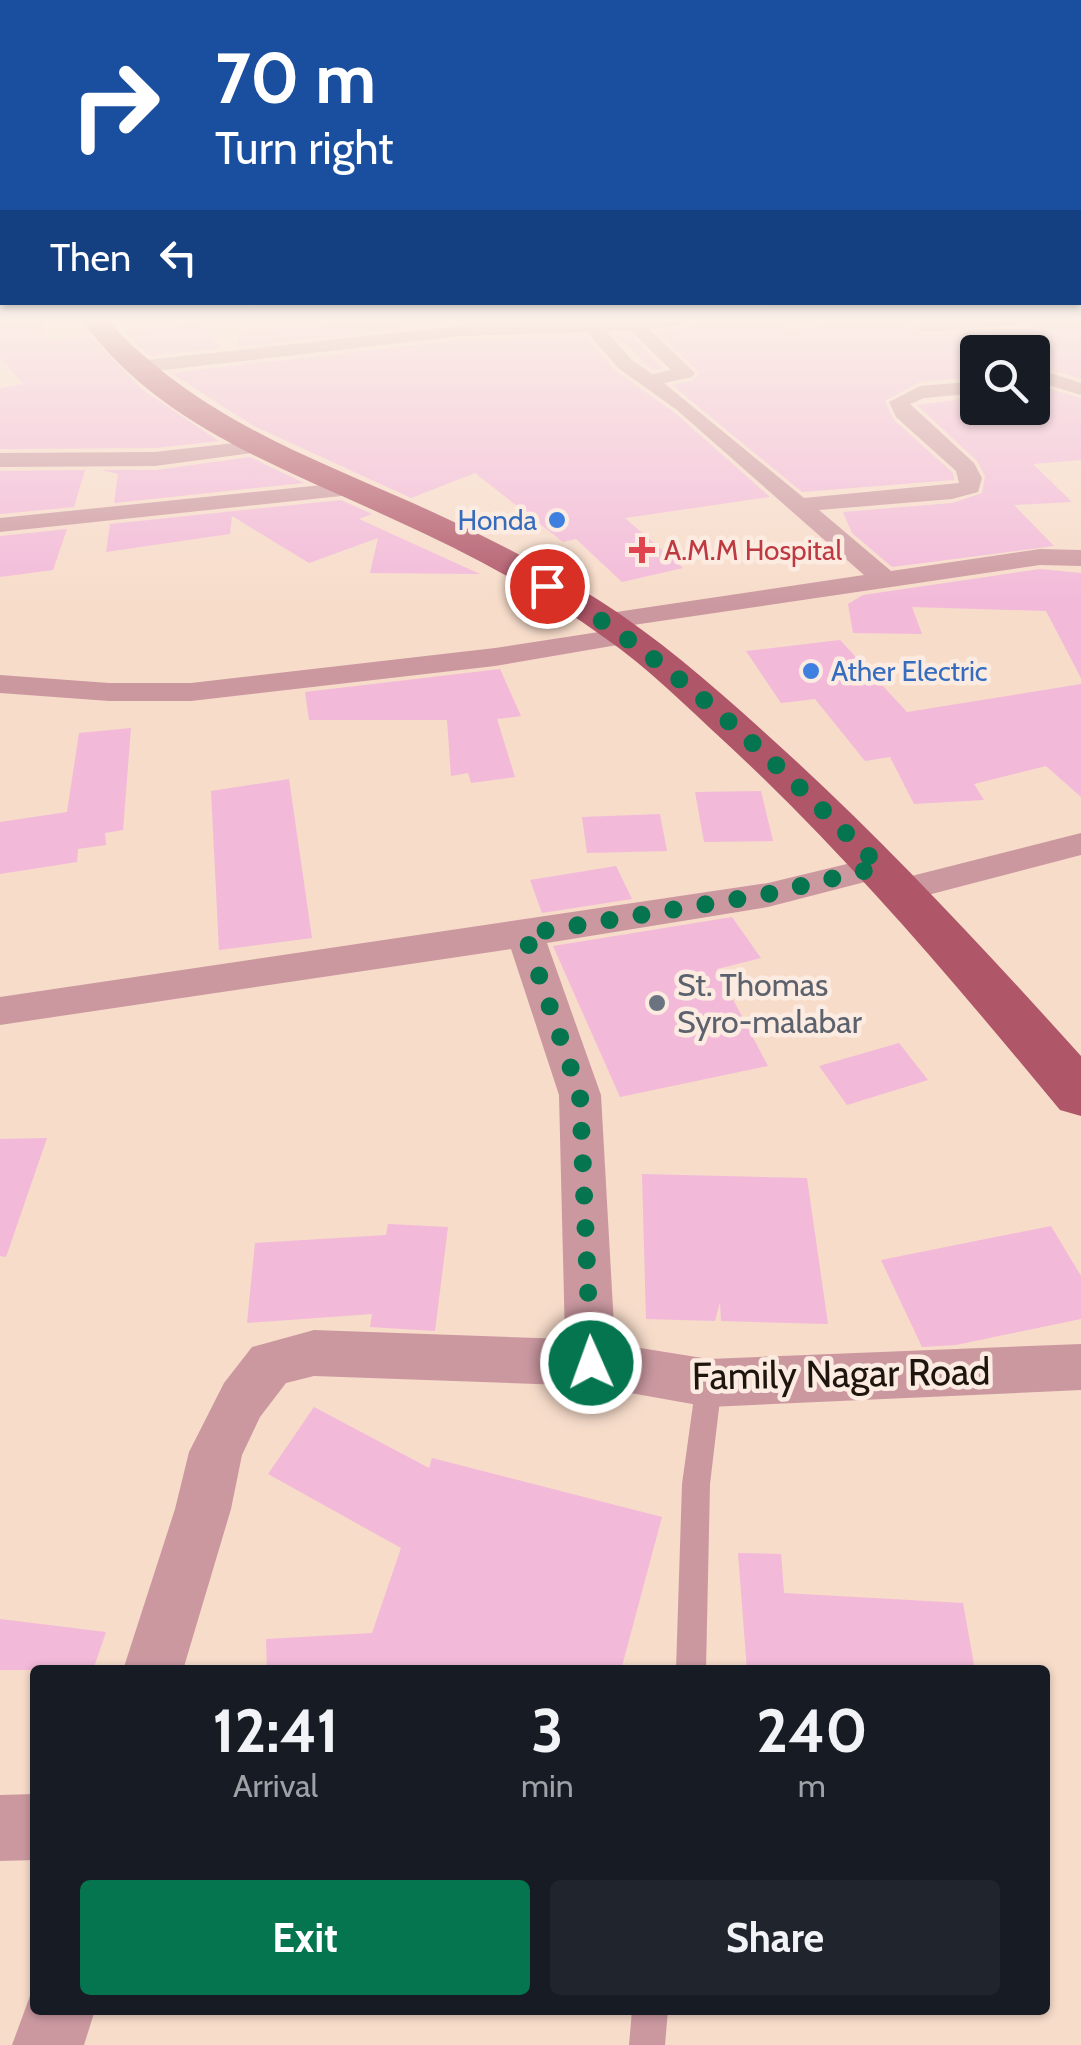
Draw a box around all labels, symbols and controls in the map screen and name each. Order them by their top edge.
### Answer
text: 70 m [215,35,376,121]
icon: right [50,40,180,170]
text: Turn right [215,121,394,175]
icon: left [151,230,206,285]
text: Then [50,234,131,281]
map controls [960,335,1050,425]
button: search [960,335,1050,425]
place label: Honda [458,503,538,537]
marker: Honda [546,509,568,531]
place label: A.M.M Hospital [664,533,842,567]
marker: A.M.M Hospital [629,537,655,563]
pin [505,544,590,629]
icon: arrive [520,559,575,614]
place label: Ather Electric [831,654,988,688]
marker: Ather Electric [800,660,822,682]
place label: St. Thomas Syro-malabar [677,965,863,1041]
marker: St. Thomas Syro-malabar [646,992,668,1014]
position arrow [539,1311,643,1415]
street label: Family Nagar Road [691,1347,991,1400]
text: 12:41 [212,1694,339,1767]
text: 3 [531,1694,564,1767]
text: 240 [756,1694,868,1767]
text: Arrival [233,1766,318,1805]
text: min [521,1766,574,1805]
text: m [798,1766,826,1805]
button: Exit [80,1880,530,1995]
button: Share [550,1880,1000,1995]

